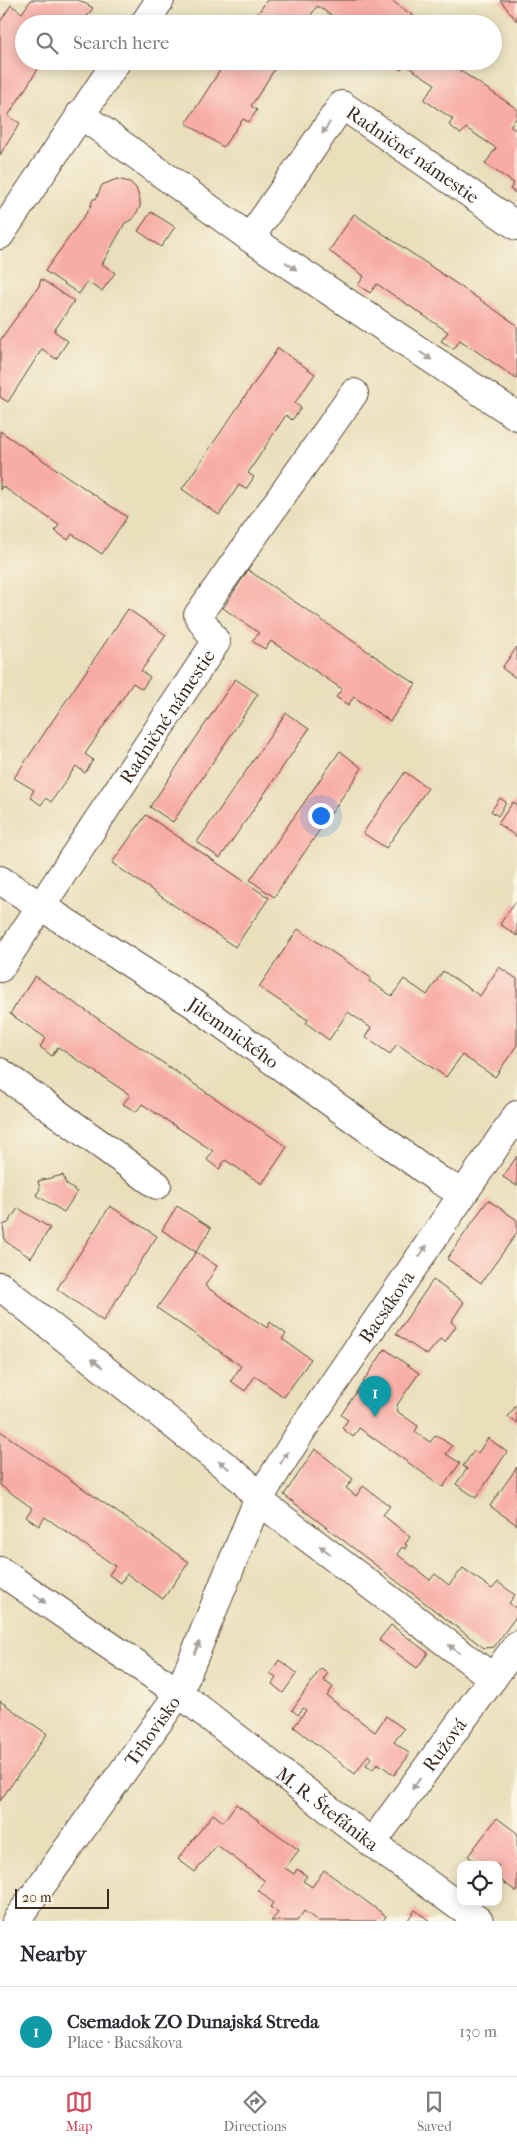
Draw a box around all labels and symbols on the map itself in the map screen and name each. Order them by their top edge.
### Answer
street label: Radničné námestie [342,101,483,208]
one-way arrow [321,122,331,135]
one-way arrow [284,261,298,270]
one-way arrow [419,351,433,360]
street label: Radničné námestie [115,646,220,788]
your location [308,803,334,829]
street label: Jilemnického [182,992,283,1074]
one-way arrow [418,1244,428,1257]
street label: Bacsákova [355,1267,419,1347]
one-way arrow [91,1358,104,1369]
pin: 1 [359,1376,391,1417]
one-way arrow [279,1452,289,1465]
one-way arrow [218,1459,231,1470]
one-way arrow [319,1545,332,1556]
one-way arrow [33,1594,47,1604]
one-way arrow [193,1640,201,1655]
one-way arrow [447,1644,461,1654]
street label: Trhovisko [120,1692,186,1770]
street label: Ružová [418,1714,472,1776]
street label: M. R. Štefánika [272,1763,383,1856]
one-way arrow [411,1777,421,1790]
scale bar [15,1886,109,1909]

